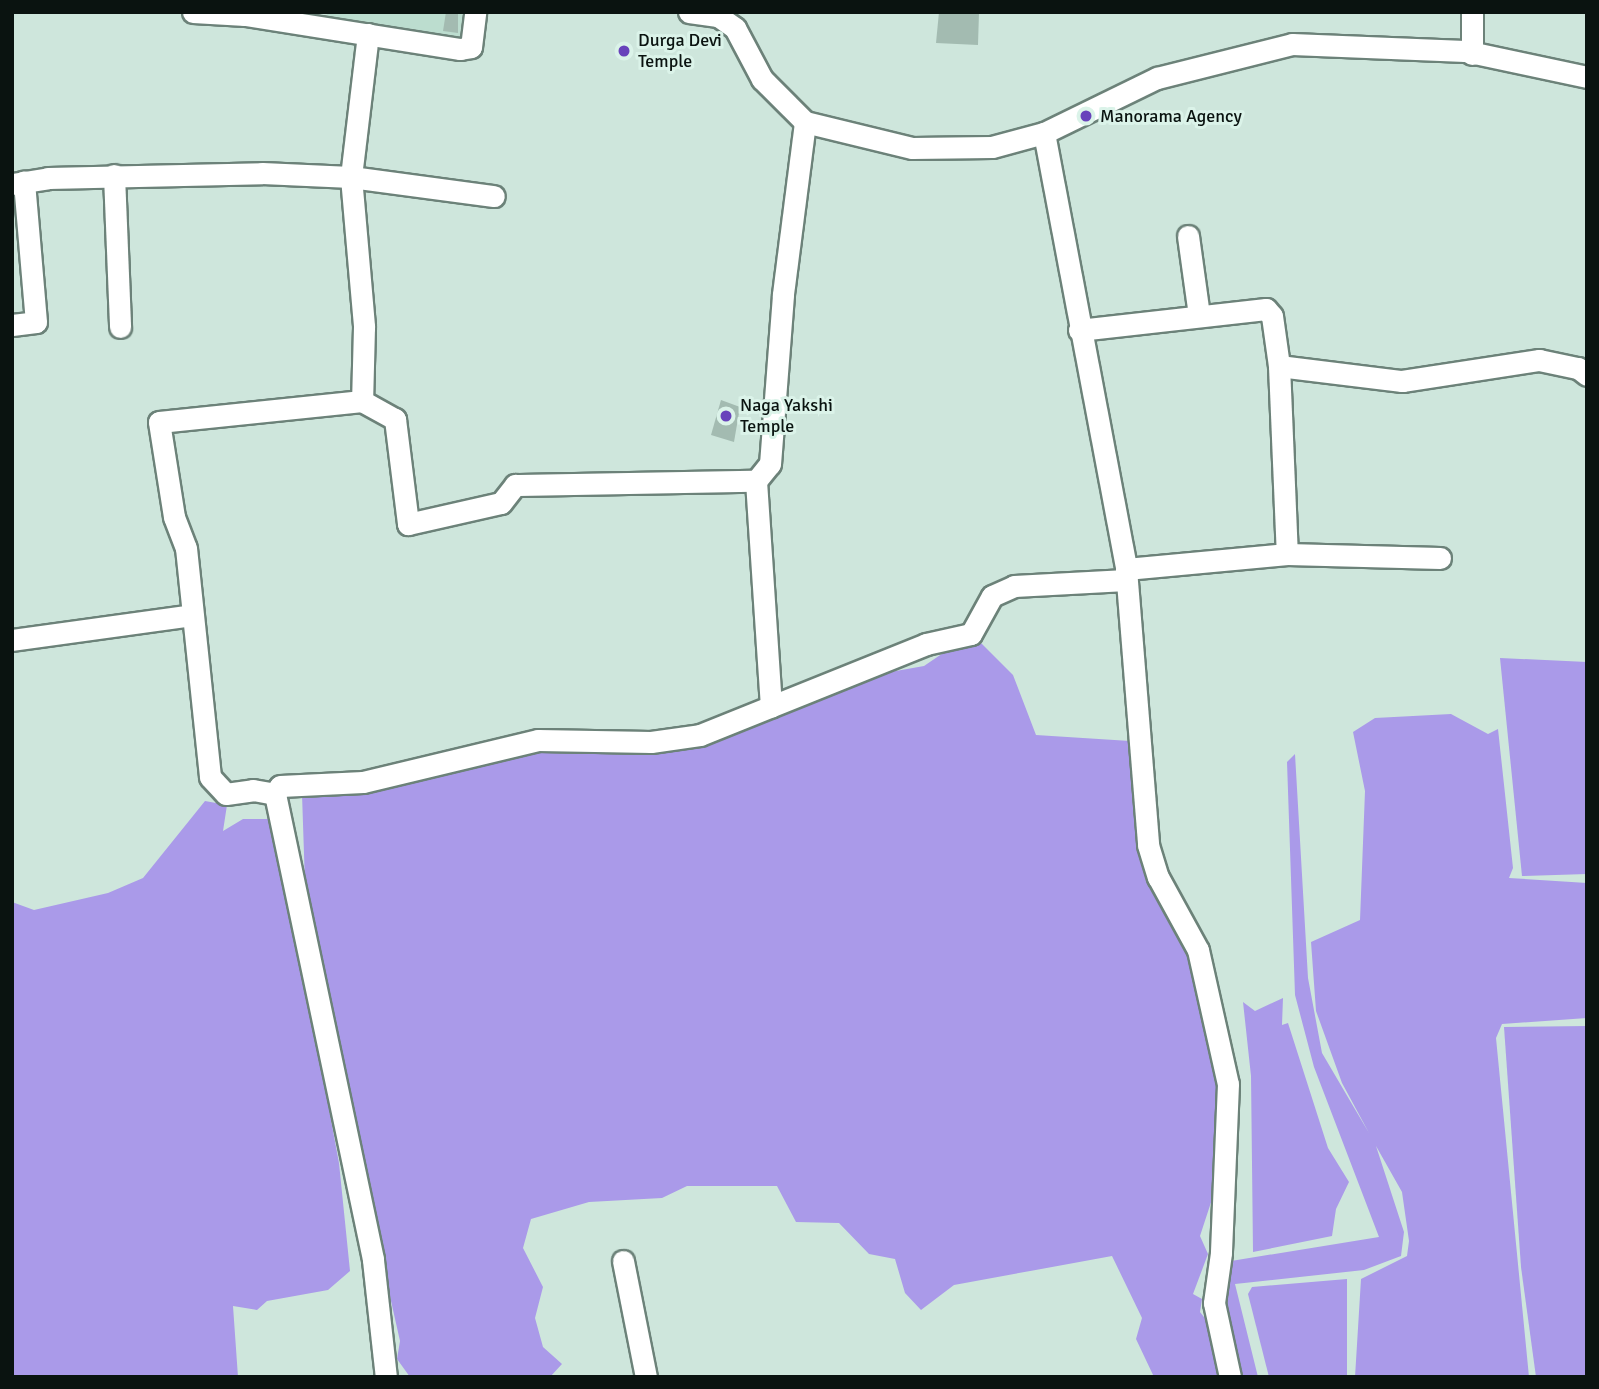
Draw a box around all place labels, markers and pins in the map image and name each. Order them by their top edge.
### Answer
place label: Durga Devi Temple [638,30,722,72]
marker: Durga Devi Temple [616,43,632,59]
place label: Manorama Agency [1100,105,1242,127]
marker: Manorama Agency [1078,108,1094,124]
place label: Naga Yakshi Temple [740,395,833,438]
marker: Naga Yakshi Temple [718,408,734,424]

